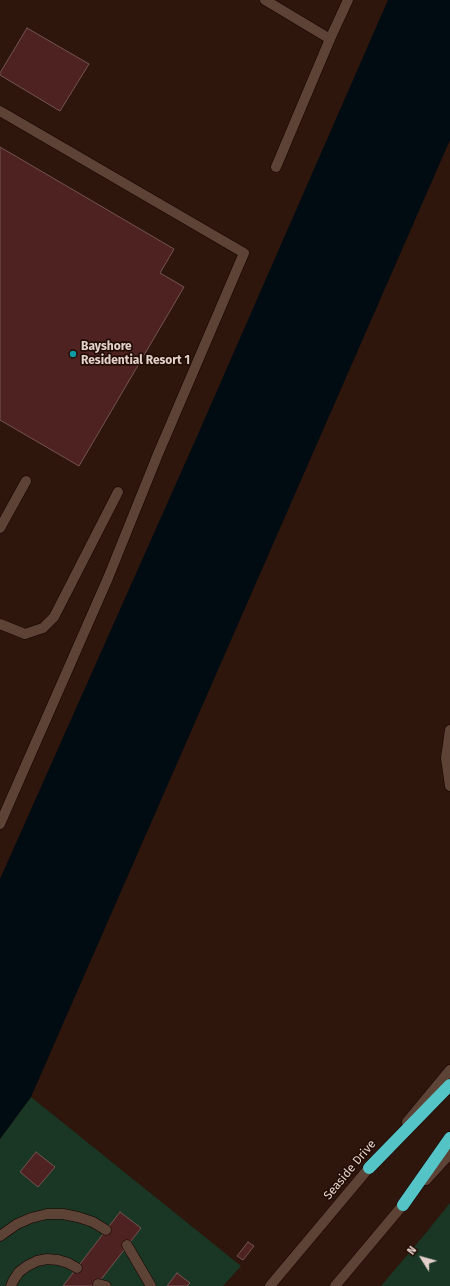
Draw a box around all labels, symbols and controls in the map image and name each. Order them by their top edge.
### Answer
place label: Bayshore Residential Resort 1 [81,340,190,368]
marker: Bayshore Residential Resort 1 [68,349,78,359]
street label: Seaside Drive [321,1137,379,1203]
north arrow [402,1238,442,1278]
text: N [405,1244,419,1257]

